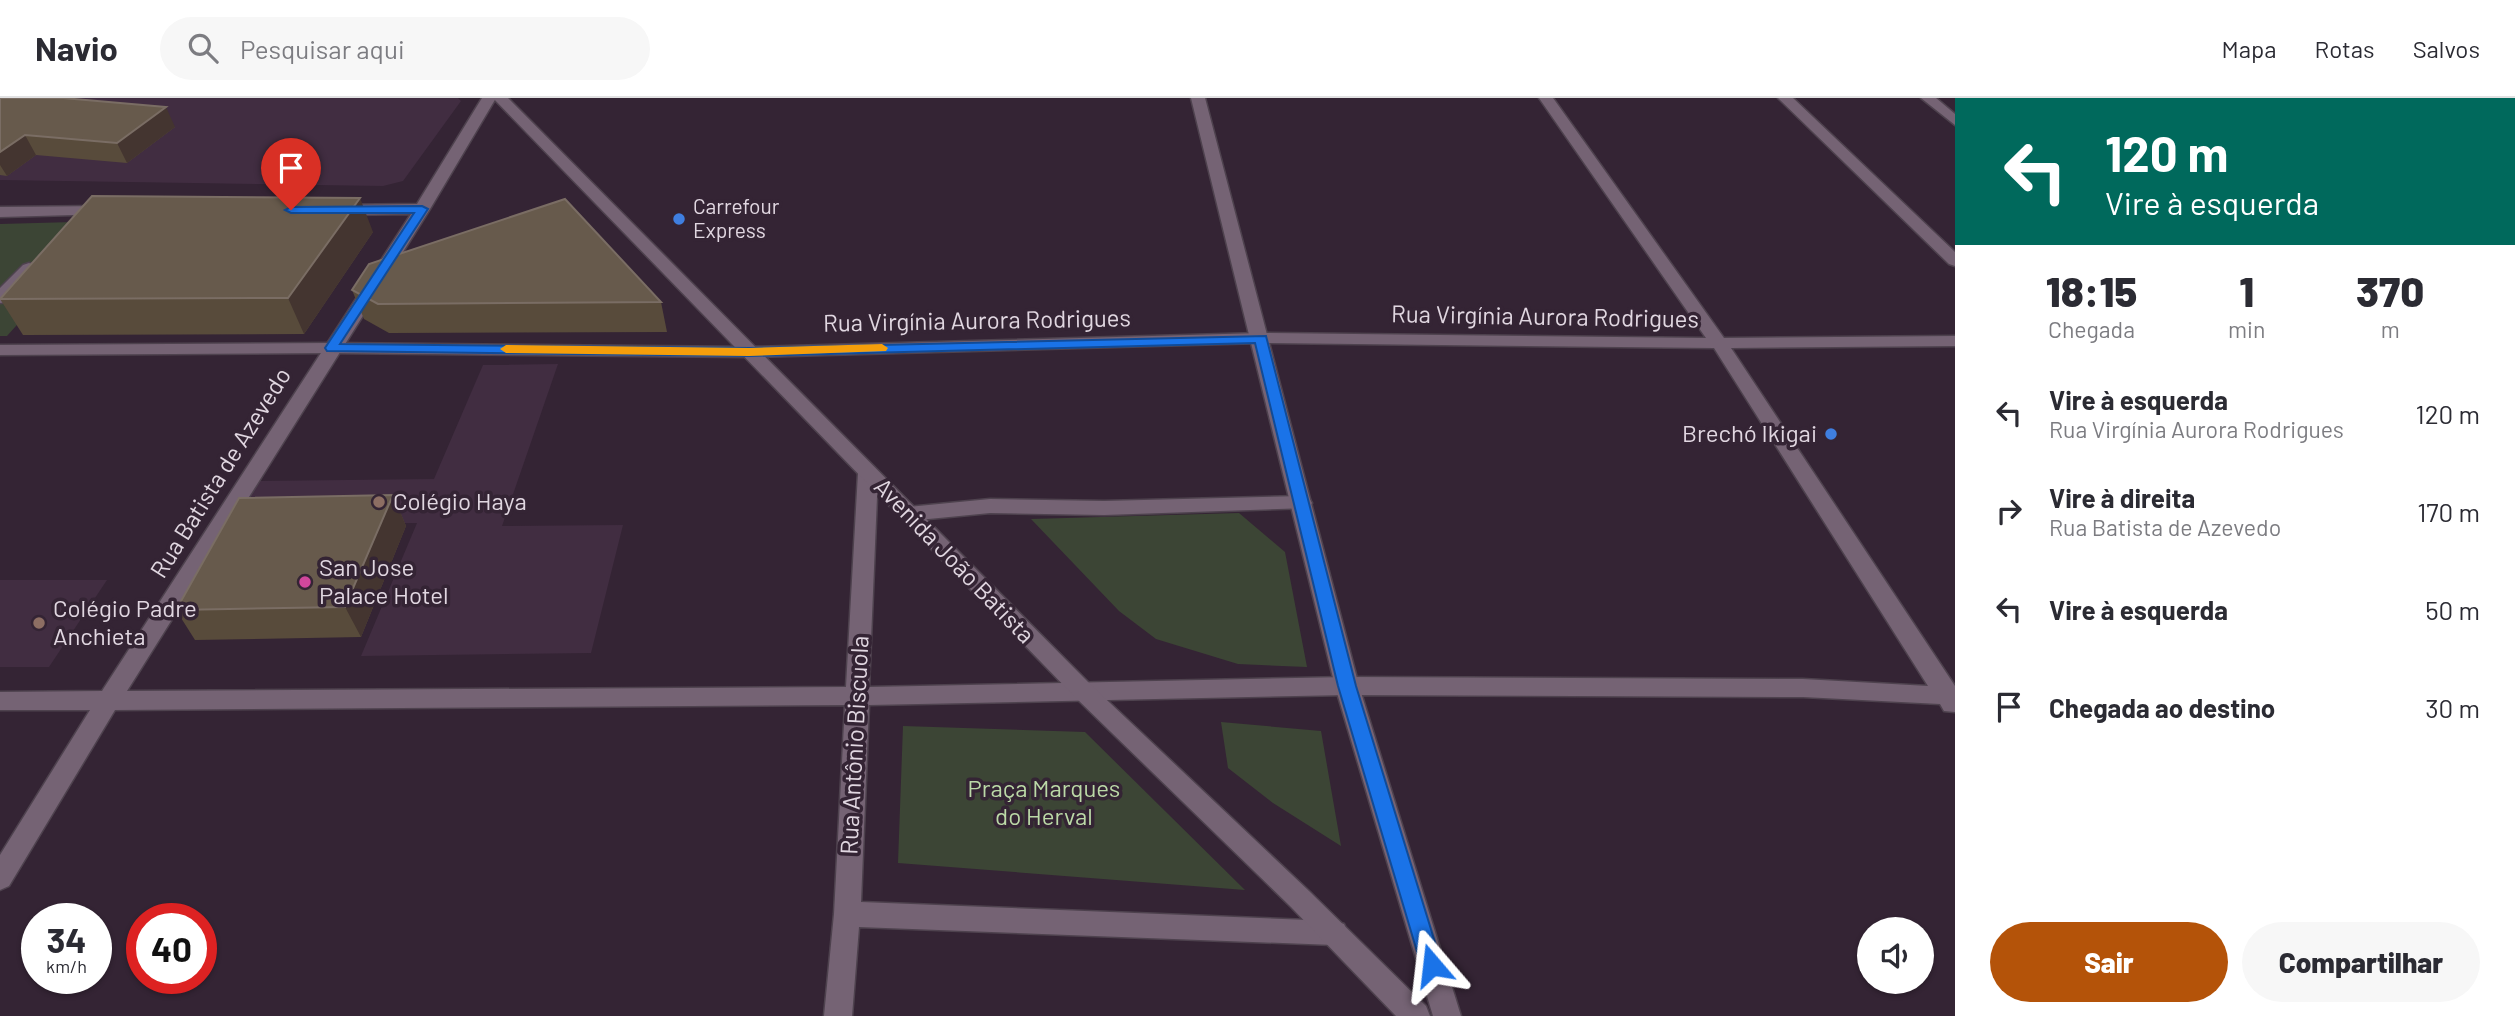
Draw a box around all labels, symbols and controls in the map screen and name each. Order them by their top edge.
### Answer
search box [160,17,650,80]
text: Navio [35,28,118,68]
icon: search [184,29,222,67]
text: Pesquisar aqui [240,33,405,64]
text: Mapa [2222,34,2277,63]
text: Rotas [2315,34,2375,63]
text: Salvos [2413,34,2480,63]
text: 120 m [2105,123,2228,182]
icon: left [1990,126,2081,217]
pin [261,138,321,210]
icon: arrive [272,149,310,187]
text: Vire à esquerda [2105,183,2319,221]
place label: Carrefour Express [693,193,780,242]
marker: Carrefour Express [671,211,687,227]
text: 18:15 [2046,265,2137,315]
text: 1 [2239,265,2254,315]
text: 370 [2356,265,2424,315]
street label: Rua Virgínia Aurora Rodrigues [1391,298,1699,333]
street label: Rua Virgínia Aurora Rodrigues [823,302,1131,337]
text: Chegada [2048,315,2135,343]
text: min [2228,315,2265,343]
text: m [2381,315,2400,343]
street label: Rua Batista de Azevedo [143,362,296,583]
text: Vire à esquerda [2049,384,2228,415]
icon: left [1990,394,2028,432]
text: 120 m [2416,398,2480,429]
text: Rua Virgínia Aurora Rodrigues [2049,415,2344,443]
place label: Brechó Ikigai [1682,418,1817,447]
marker: Brechó Ikigai [1823,426,1839,442]
street label: Avenida João Batista [869,471,1041,649]
text: Vire à direita [2049,482,2195,513]
place label: Colégio Haya [393,486,527,515]
icon: right [1990,492,2028,530]
marker: Colégio Haya [371,494,387,510]
text: 170 m [2417,496,2480,527]
text: Rua Batista de Azevedo [2049,513,2281,541]
place label: San Jose Palace Hotel [319,552,449,609]
marker: San Jose Palace Hotel [297,574,313,590]
icon: left [1990,590,2028,628]
place label: Colégio Padre Anchieta [53,593,197,650]
text: Vire à esquerda [2049,594,2228,625]
text: 50 m [2425,594,2480,625]
marker: Colégio Padre Anchieta [31,615,47,631]
street label: Rua Antônio Biscuola [833,635,874,855]
icon: arrive [1990,688,2028,726]
text: Chegada ao destino [2049,692,2275,723]
text: 30 m [2425,692,2480,723]
park label: Praça Marques do Herval [968,773,1120,830]
speed limit sign: 40 [126,903,217,994]
map controls [1857,917,1934,994]
button: sound [1857,917,1934,994]
text: 34 [46,918,87,960]
button: Sair [1990,922,2228,1002]
button: Compartilhar [2242,922,2480,1002]
position arrow [1395,928,1469,1002]
text: km/h [46,955,87,977]

